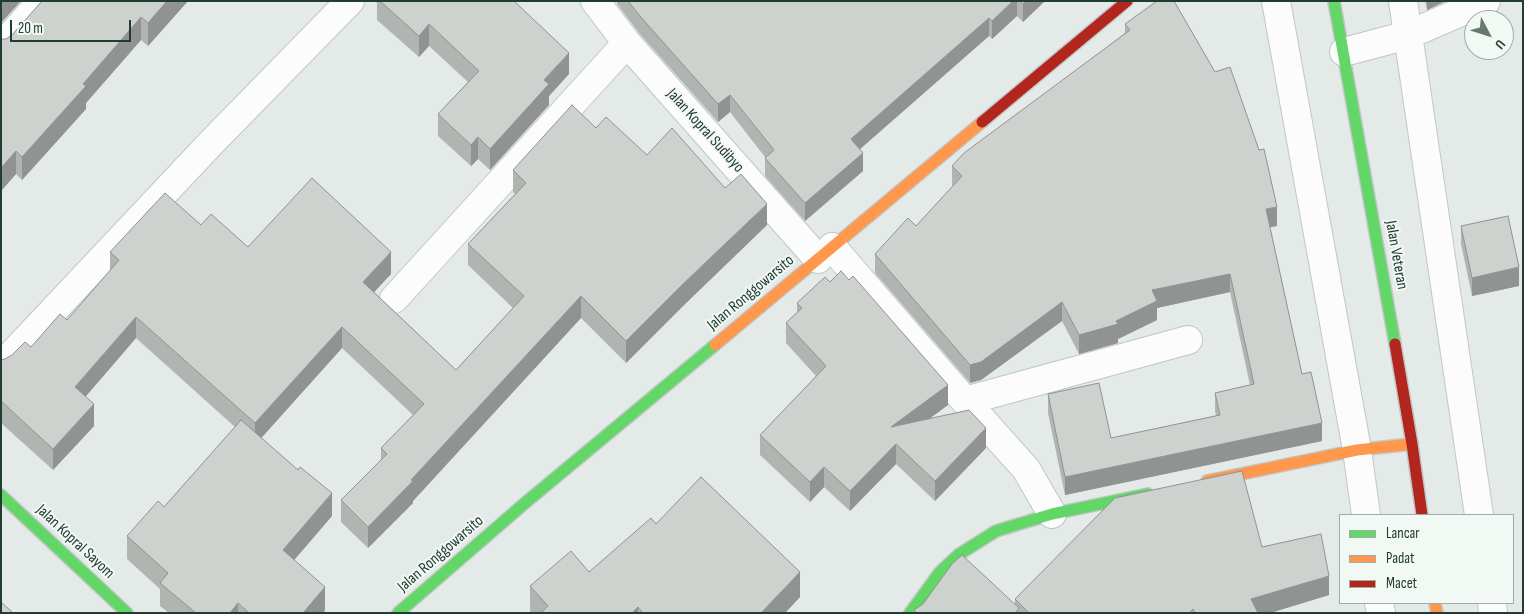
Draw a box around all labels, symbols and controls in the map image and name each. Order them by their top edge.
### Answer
scale bar [12,10,134,42]
north arrow [1464,10,1514,60]
text: 20 m [18,19,43,38]
text: U [1491,36,1509,53]
street label: Jalan Kopral Sudibyo [662,85,748,177]
street label: Jalan Veteran [1381,219,1411,291]
street label: Jalan Ronggowarsito [704,251,798,335]
street label: Jalan Kopral Sayom [32,501,118,583]
street label: Jalan Ronggowarsito [394,512,488,596]
legend [1339,514,1514,604]
text: Lancar [1386,524,1420,543]
text: Padat [1386,549,1415,568]
text: Macet [1386,574,1417,593]

